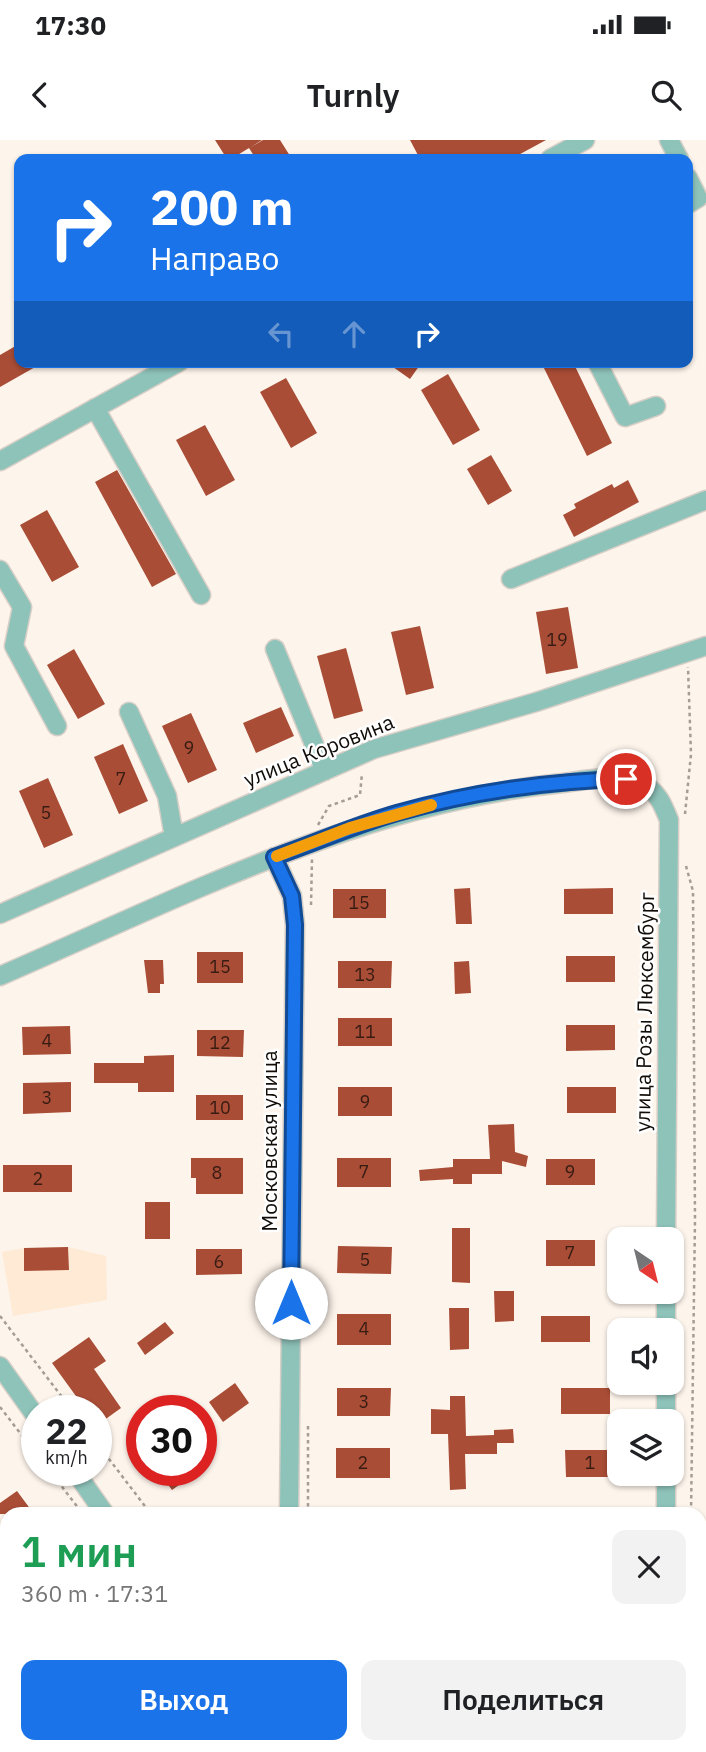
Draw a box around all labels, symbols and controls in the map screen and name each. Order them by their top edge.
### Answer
text: 17:30 [35,8,106,42]
text: Turnly [306,74,400,116]
icon: back [21,76,59,114]
icon: search [647,76,685,114]
text: 200 m [150,175,294,238]
icon: right [35,182,126,273]
text: Направо [150,237,279,279]
icon: left [262,315,300,353]
icon: ahead [335,315,373,353]
icon: right [408,315,446,353]
house number: 19 [546,628,568,651]
street label: улица Коровина [239,707,398,793]
house number: 9 [184,736,194,759]
pin [596,749,656,809]
icon: arrive [607,760,645,798]
house number: 7 [116,767,126,790]
house number: 5 [41,801,51,824]
house number: 15 [348,891,370,914]
street label: улица Розы Люксембург [628,892,660,1132]
house number: 15 [209,955,231,978]
house number: 13 [354,963,376,986]
house number: 11 [354,1020,376,1043]
house number: 4 [42,1029,53,1052]
house number: 12 [209,1031,231,1054]
street label: Московская улица [255,1050,283,1232]
house number: 3 [42,1086,52,1109]
house number: 9 [360,1090,370,1113]
house number: 10 [209,1096,231,1119]
house number: 7 [359,1160,369,1183]
house number: 9 [565,1160,575,1183]
house number: 8 [212,1161,222,1184]
house number: 2 [33,1167,43,1190]
north arrow [607,1227,684,1304]
map controls [607,1227,684,1486]
house number: 7 [565,1241,575,1264]
house number: 5 [360,1248,370,1271]
house number: 6 [214,1250,224,1273]
position arrow [254,1266,328,1340]
house number: 4 [359,1317,370,1340]
button: sound [607,1318,684,1395]
house number: 3 [359,1390,369,1413]
speed limit sign: 30 [126,1395,217,1486]
text: 22 [45,1408,88,1454]
button: layers [607,1409,684,1486]
text: km/h [45,1446,88,1469]
house number: 2 [358,1451,368,1474]
house number: 1 [585,1451,595,1474]
text: 1 мин [21,1524,137,1579]
button: close [612,1530,686,1604]
text: 360 m · 17:31 [21,1578,168,1608]
button: Выход [21,1660,347,1740]
button: Поделиться [361,1660,686,1740]

